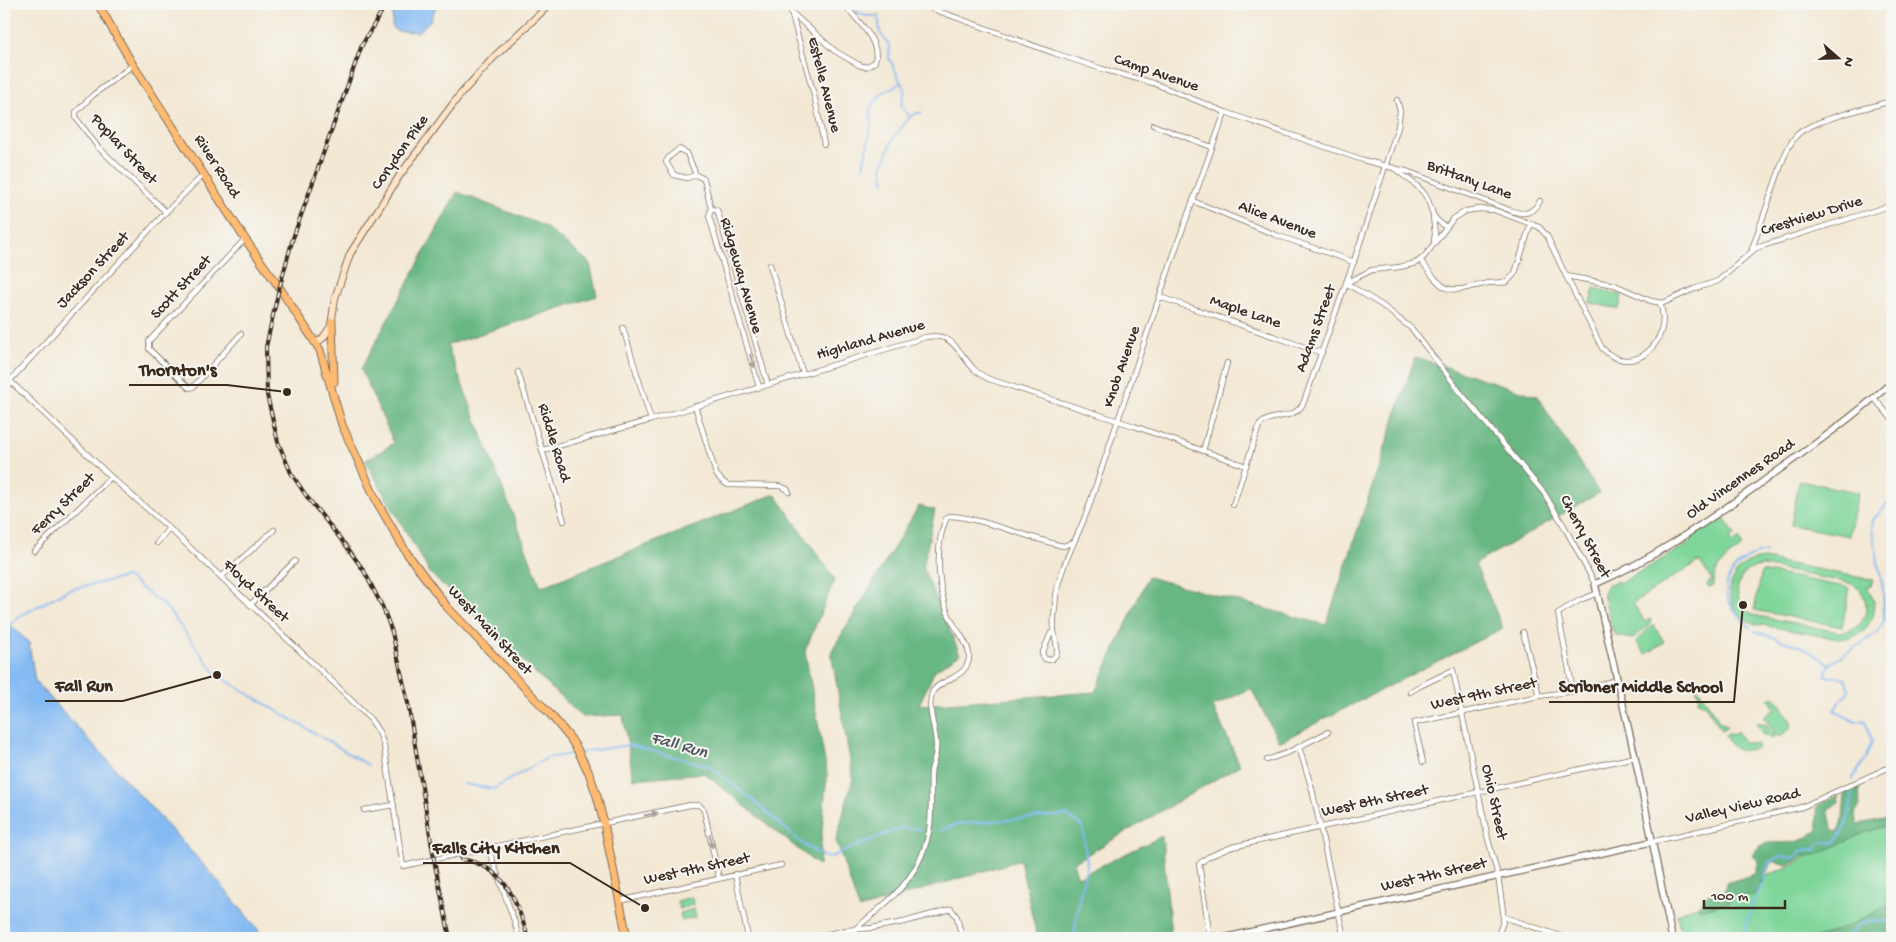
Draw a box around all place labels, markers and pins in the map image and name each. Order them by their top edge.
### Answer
callout: Thornton's [129,352,227,385]
callout: Fall Run [45,668,123,701]
callout: Scribner Middle School [1549,669,1734,702]
callout: Falls City Kitchen [423,830,570,863]

